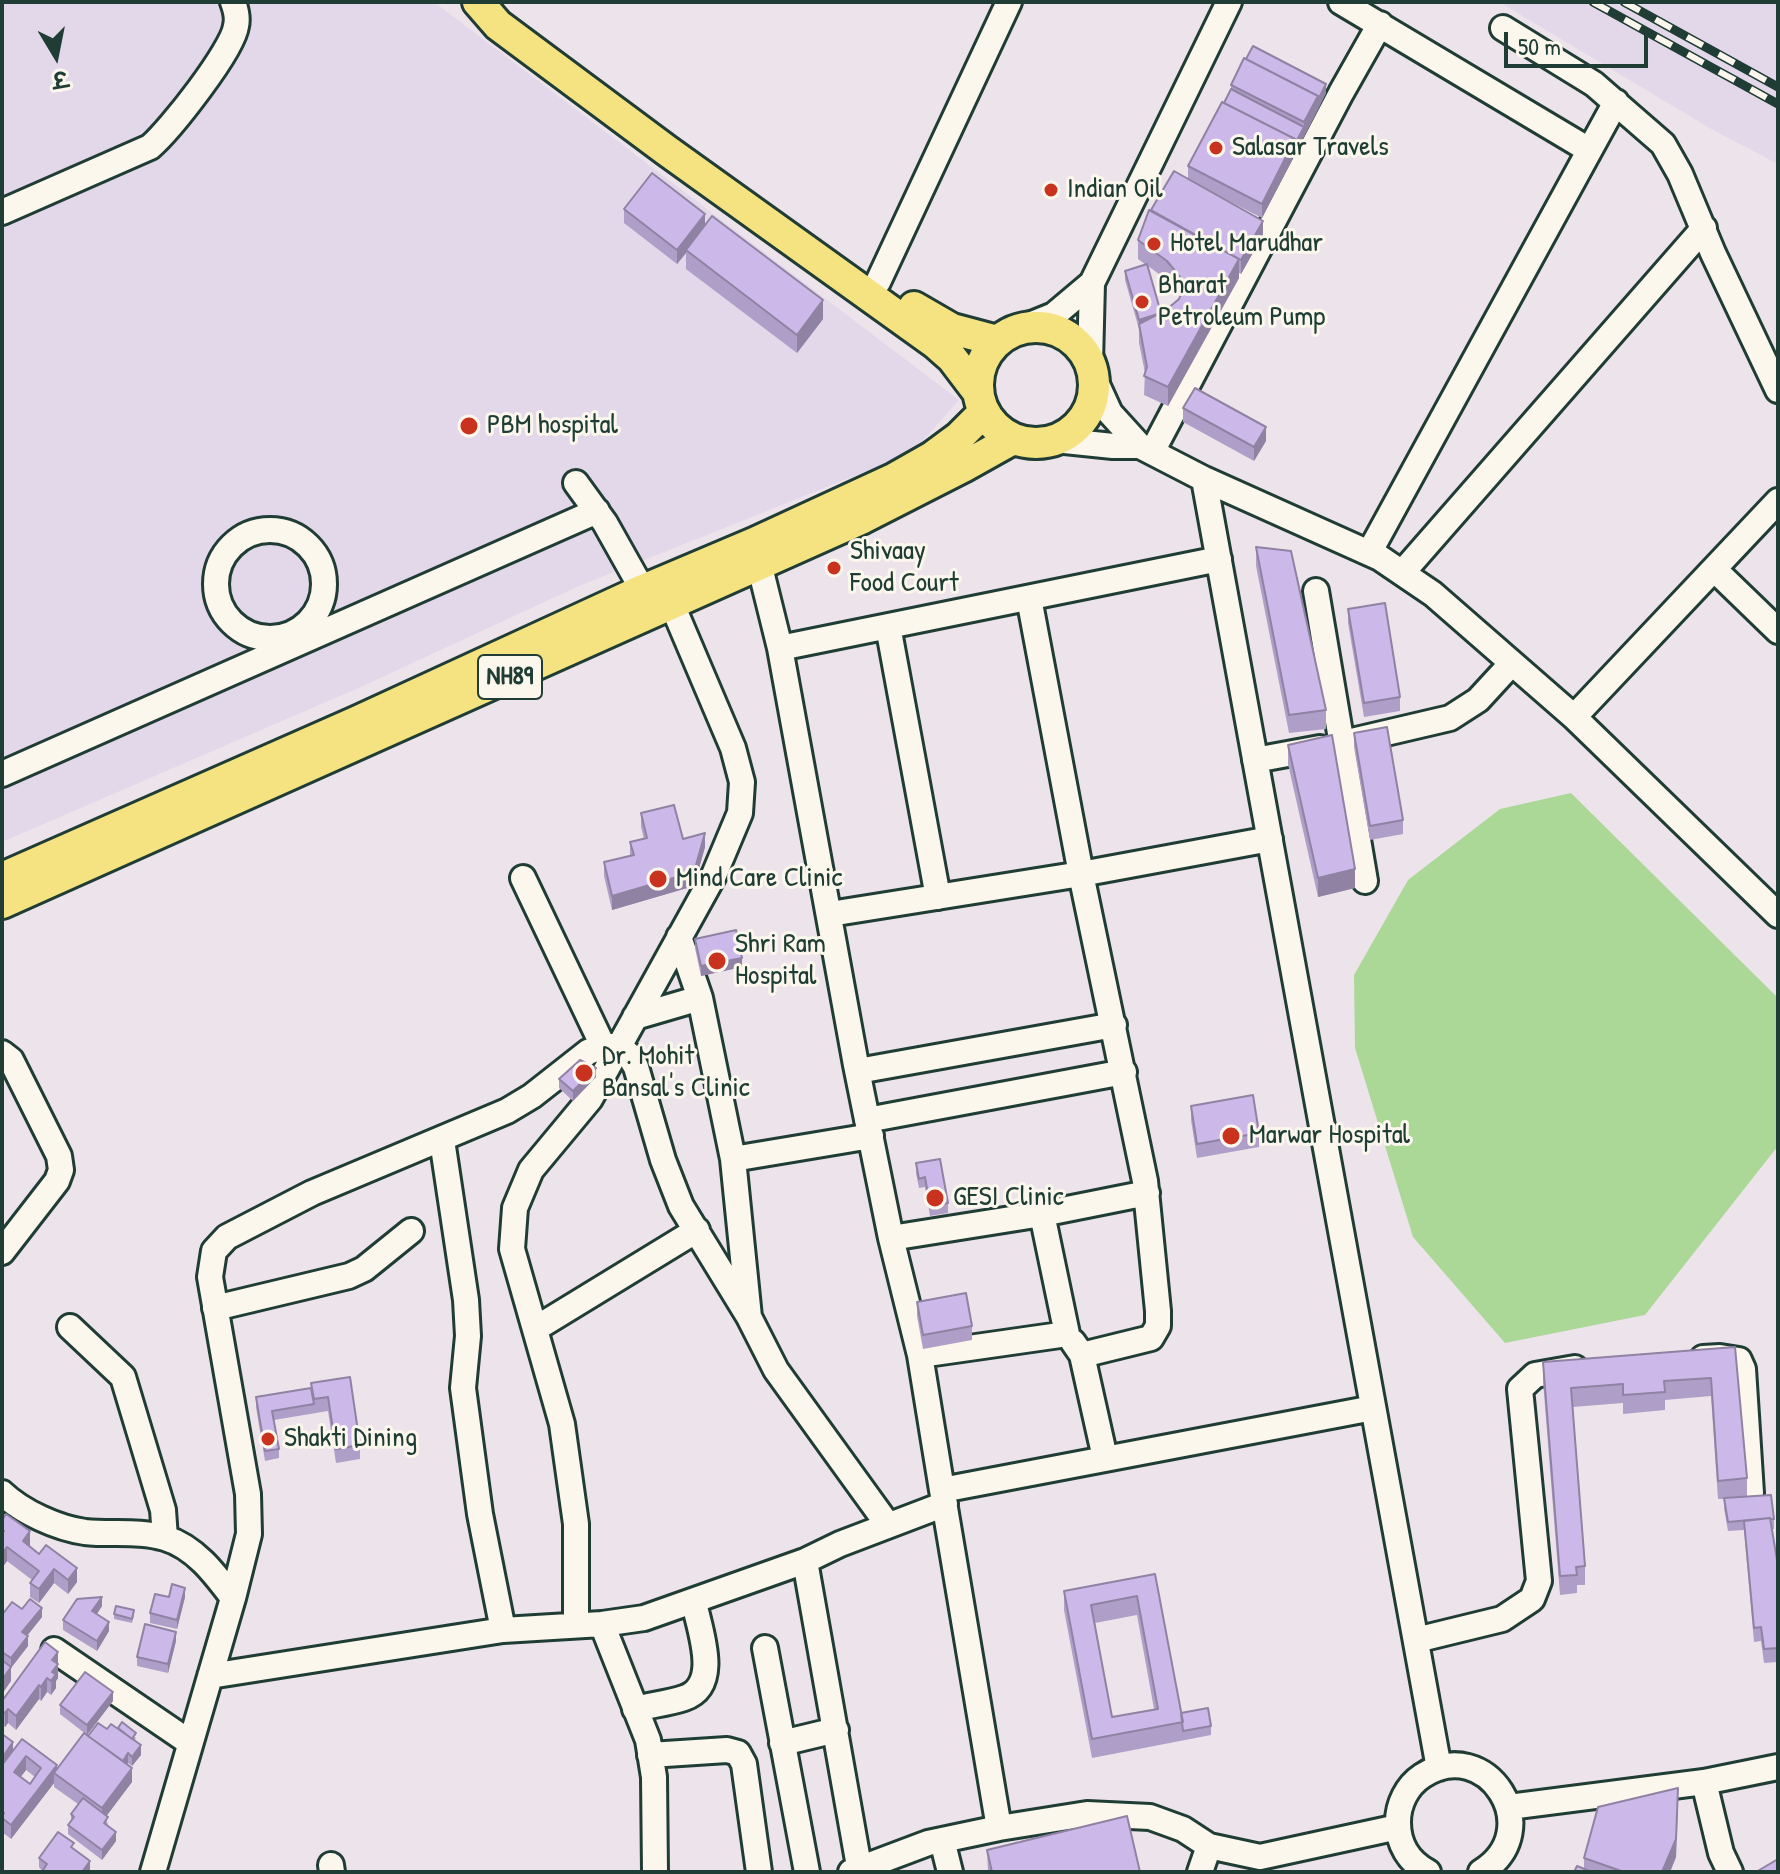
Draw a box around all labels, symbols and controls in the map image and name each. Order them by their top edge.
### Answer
north arrow [16,16,96,96]
scale bar [1508,16,1652,66]
text: 50 m [1518,30,1561,62]
text: उ [50,64,70,96]
place label: Salasar Travels [1232,131,1389,165]
marker: Salasar Travels [1207,139,1225,157]
place label: Indian Oil [1067,173,1163,207]
marker: Indian Oil [1042,181,1060,199]
place label: Hotel Marudhar [1170,227,1323,261]
marker: Hotel Marudhar [1145,235,1163,253]
place label: Bharat Petroleum Pump [1158,269,1325,335]
marker: Bharat Petroleum Pump [1133,293,1151,311]
place label: PBM hospital [487,409,618,443]
marker: PBM hospital [458,415,480,437]
place label: Shivaay Food Court [850,535,959,601]
marker: Shivaay Food Court [825,559,843,577]
road number: NH89 [478,655,542,699]
place label: Mind Care Clinic [676,862,842,896]
marker: Mind Care Clinic [647,868,669,890]
place label: Shri Ram Hospital [735,928,826,994]
marker: Shri Ram Hospital [706,950,728,972]
place label: Dr. Mohit Bansal's Clinic [602,1040,750,1106]
marker: Dr. Mohit Bansal's Clinic [573,1062,595,1084]
place label: Marwar Hospital [1249,1119,1410,1153]
marker: Marwar Hospital [1220,1125,1242,1147]
place label: GESI Clinic [953,1181,1064,1215]
marker: GESI Clinic [924,1187,946,1209]
place label: Shakti Dining [284,1422,417,1456]
marker: Shakti Dining [259,1430,277,1448]

